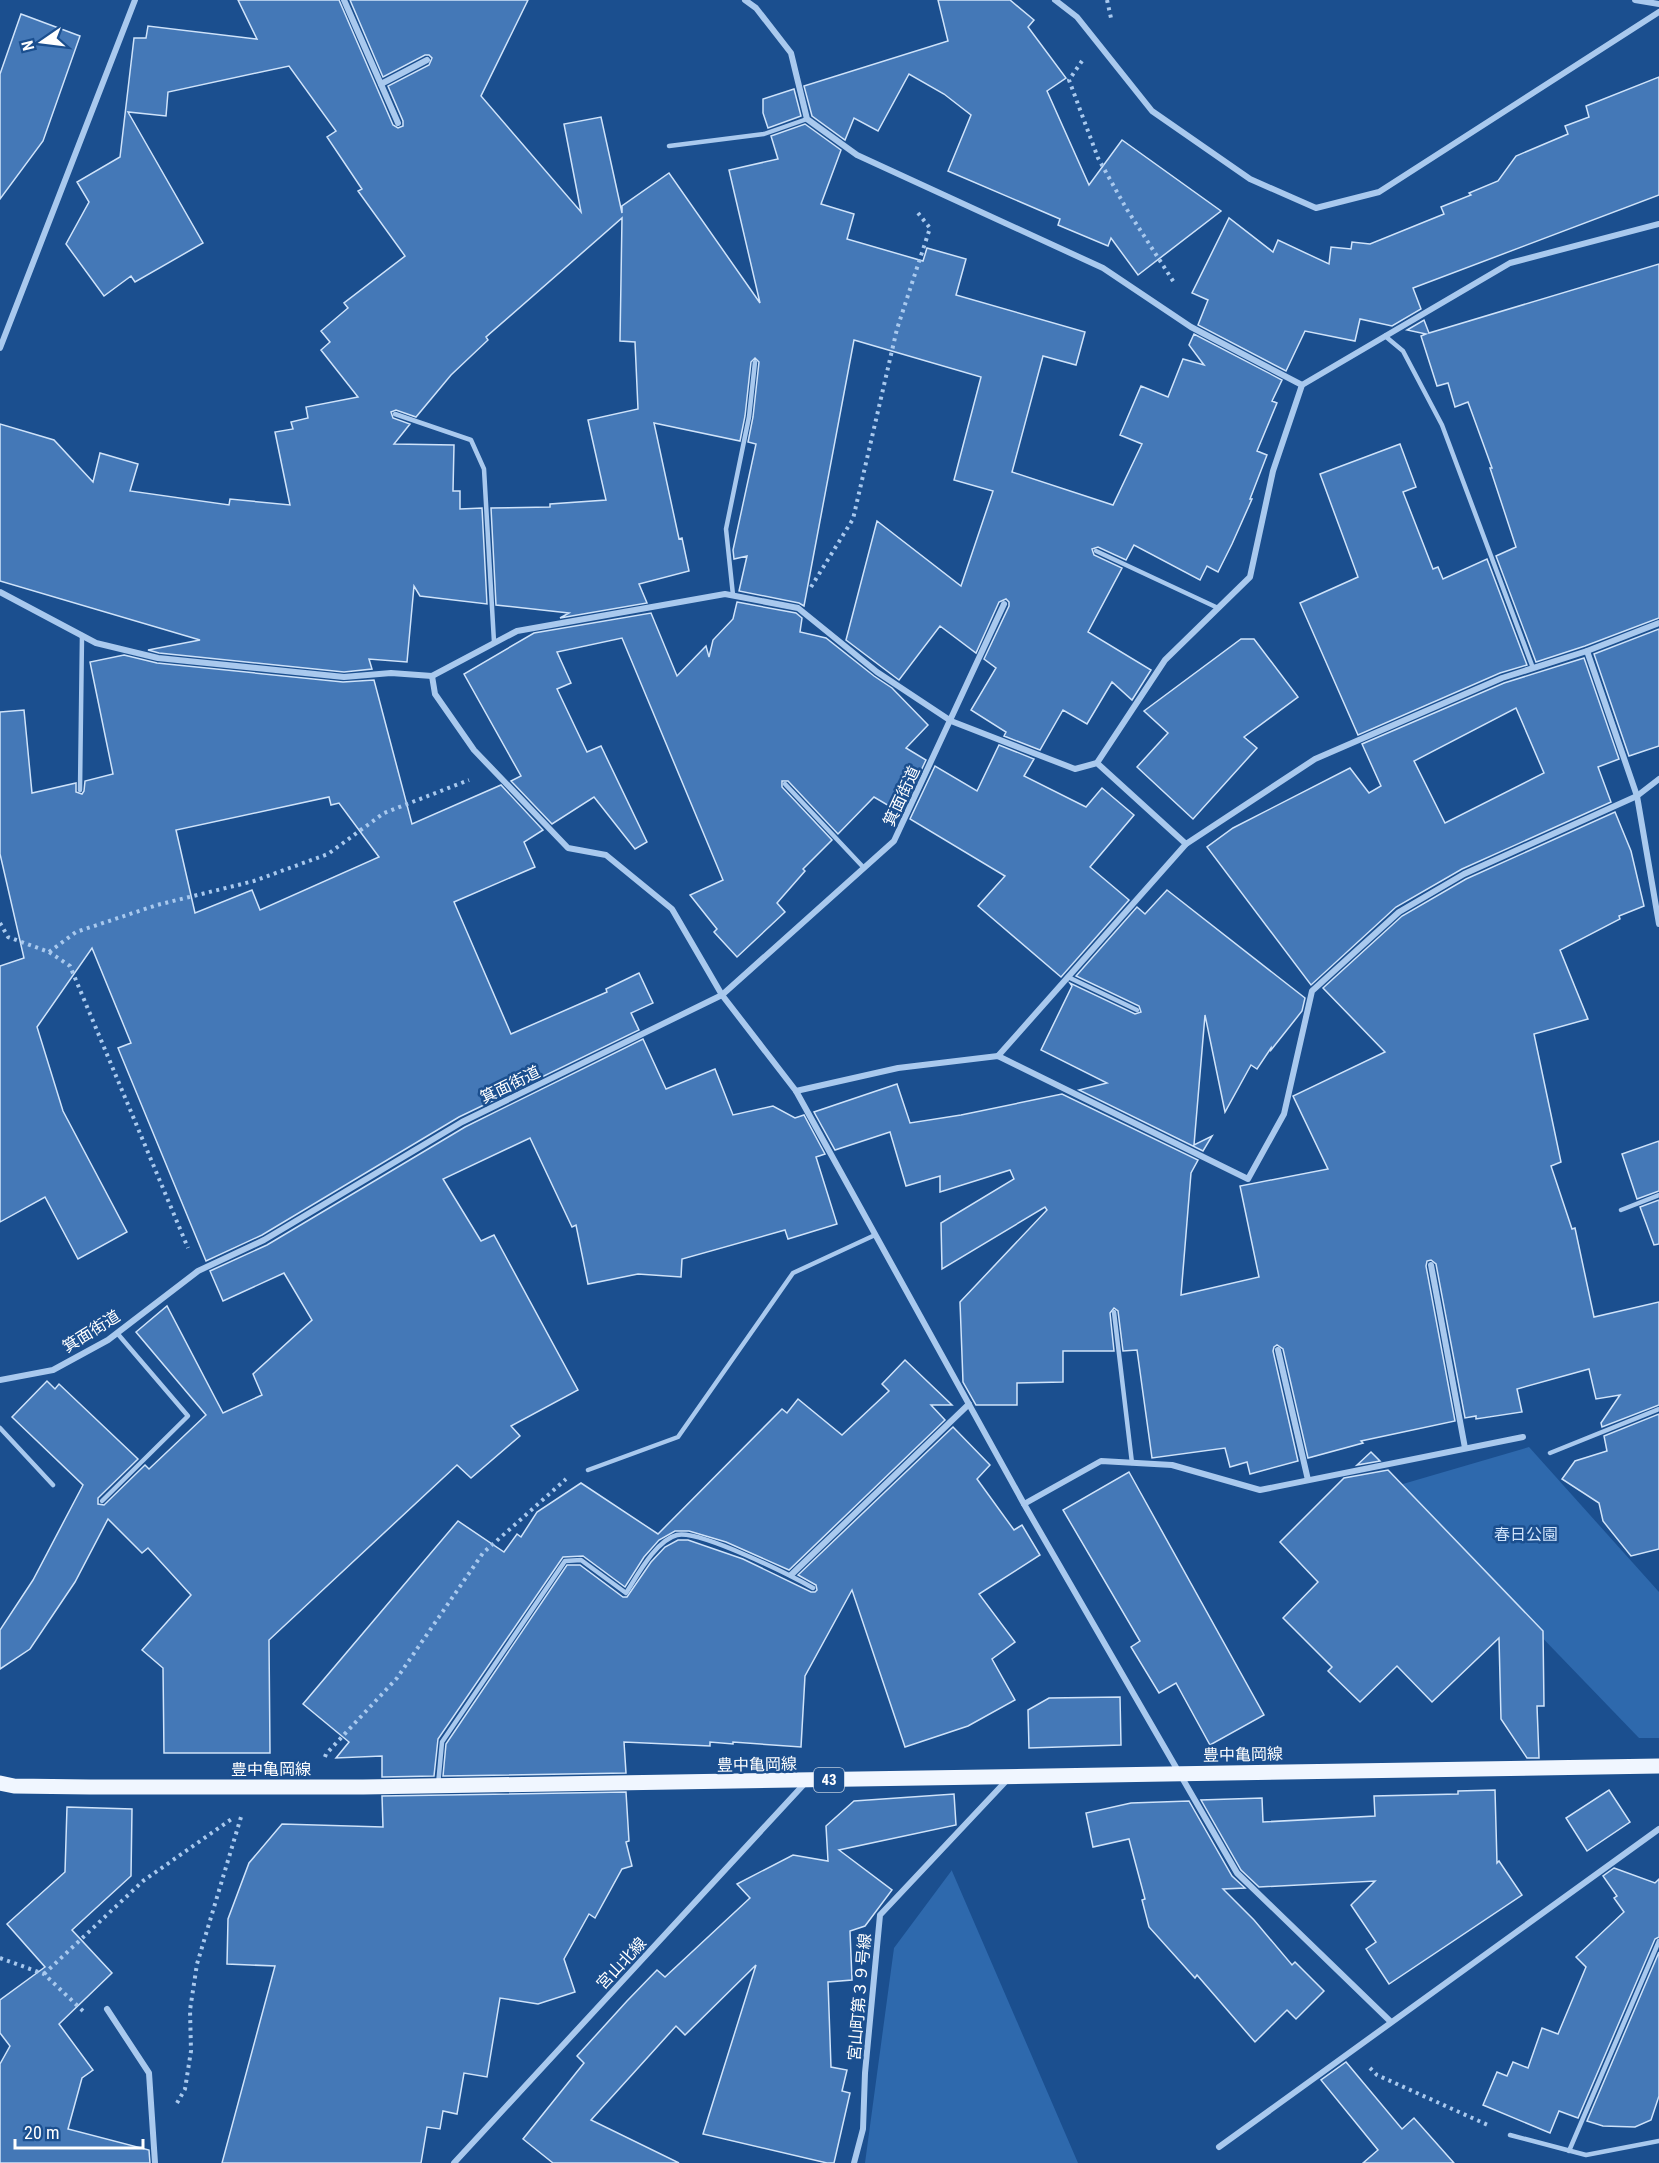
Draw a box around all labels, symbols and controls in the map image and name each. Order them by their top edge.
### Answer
north arrow [12,12,72,72]
text: N [18,38,38,53]
street label: 箕面街道 [879,763,924,829]
street label: 箕面街道 [477,1062,543,1107]
street label: 箕面街道 [59,1306,123,1356]
park label: 春日公園 [1494,1525,1558,1544]
street label: 豊中亀岡線 [1203,1744,1283,1765]
street label: 豊中亀岡線 [717,1754,797,1775]
street label: 豊中亀岡線 [231,1760,311,1779]
road number: 43 [814,1768,844,1792]
street label: 宮山町第３９号線 [844,1932,875,2062]
street label: 宮山北線 [593,1933,650,1993]
scale bar [15,2112,142,2150]
text: 20 m [24,2122,59,2143]

